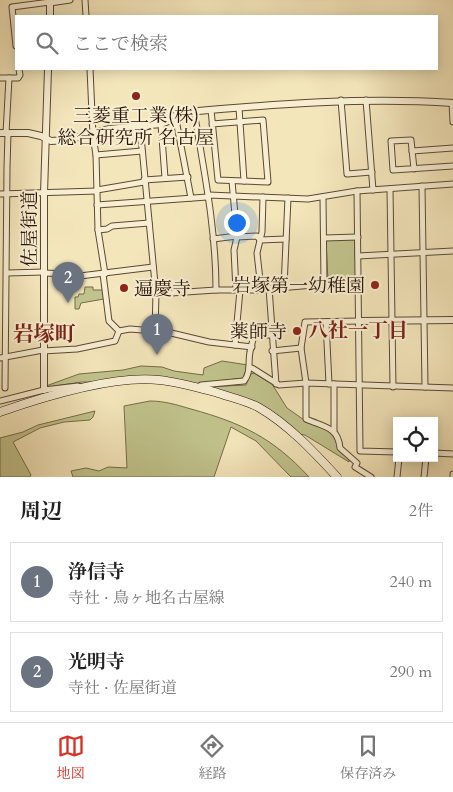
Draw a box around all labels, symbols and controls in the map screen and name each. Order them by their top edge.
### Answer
search box [15,15,438,70]
icon: search [33,29,61,57]
text: ここで検索 [73,31,168,57]
marker: 三菱重工業(株) 総合研究所 名古屋 [130,90,142,102]
place label: 三菱重工業(株) 総合研究所 名古屋 [57,103,215,151]
street label: 佐屋街道 [17,191,43,267]
your location [224,210,250,236]
pin: 2 [52,262,84,303]
place label: 岩塚第一幼稚園 [232,273,365,299]
place label: 遍慶寺 [134,276,191,302]
marker: 岩塚第一幼稚園 [369,279,381,291]
marker: 遍慶寺 [118,282,130,294]
pin: 1 [141,314,173,355]
district label: 八社一丁目 [308,317,408,344]
place label: 薬師寺 [230,319,287,345]
district label: 岩塚町 [13,320,76,349]
marker: 薬師寺 [291,325,303,337]
map controls [393,417,438,462]
button: locate [393,417,438,462]
text: 周辺 [20,497,62,526]
text: 2件 [409,500,433,522]
text: 浄信寺 [68,559,125,585]
text: 1 [33,571,41,593]
text: 240 m [390,571,432,593]
text: 寺社 · 鳥ヶ地名古屋線 [68,587,225,609]
text: 光明寺 [68,649,125,675]
text: 2 [33,661,41,683]
text: 290 m [390,661,432,683]
text: 寺社 · 佐屋街道 [68,677,177,699]
tab: 地図 [57,732,85,783]
tab: 経路 [198,732,226,783]
tab: 保存済み [340,732,396,783]

